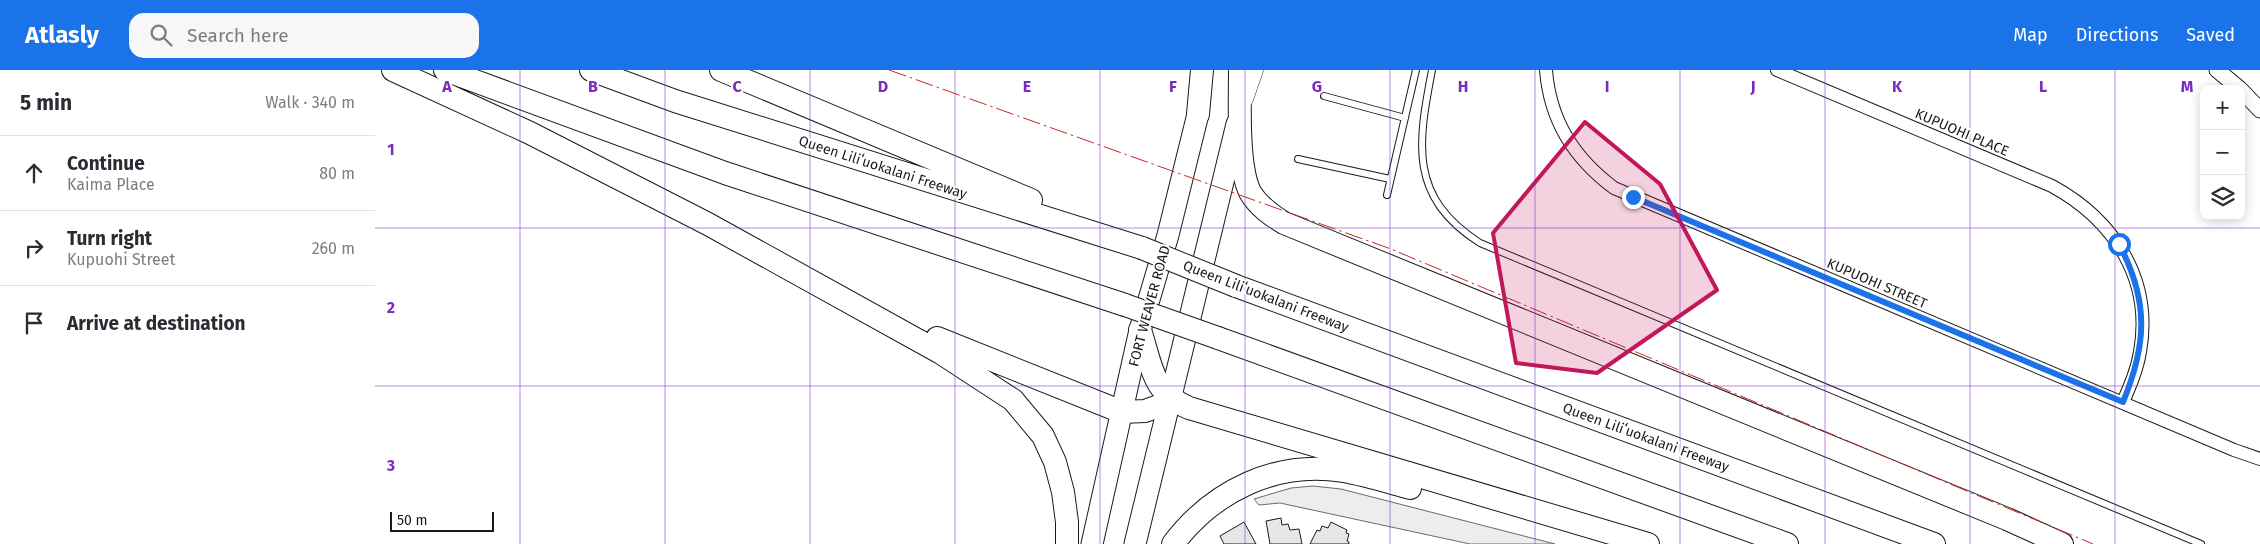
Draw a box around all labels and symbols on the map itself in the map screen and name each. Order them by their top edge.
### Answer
text: A [441,77,452,96]
text: B [588,77,598,96]
text: C [732,77,742,96]
text: D [878,77,888,96]
text: E [1023,77,1031,96]
text: F [1169,77,1177,96]
text: G [1312,77,1322,96]
text: H [1458,77,1468,96]
text: I [1605,77,1609,96]
text: J [1749,77,1756,96]
text: K [1892,77,1903,96]
text: L [2039,77,2047,96]
text: M [2181,77,2194,96]
street label: KUPUOHI PLACE [1912,105,2011,160]
street label: Queen Liliʻuokalani Freeway [797,132,969,203]
text: 1 [387,140,395,159]
route end [1622,186,1645,209]
route start [2108,233,2131,256]
street label: FORT WEAVER ROAD [1125,244,1174,369]
street label: KUPUOHI STREET [1824,255,1930,313]
street label: Queen Liliʻuokalani Freeway [1181,257,1351,336]
text: 2 [387,298,395,317]
street label: Queen Liliʻuokalani Freeway [1560,399,1731,476]
text: 3 [386,456,395,475]
scale bar [390,509,494,532]

